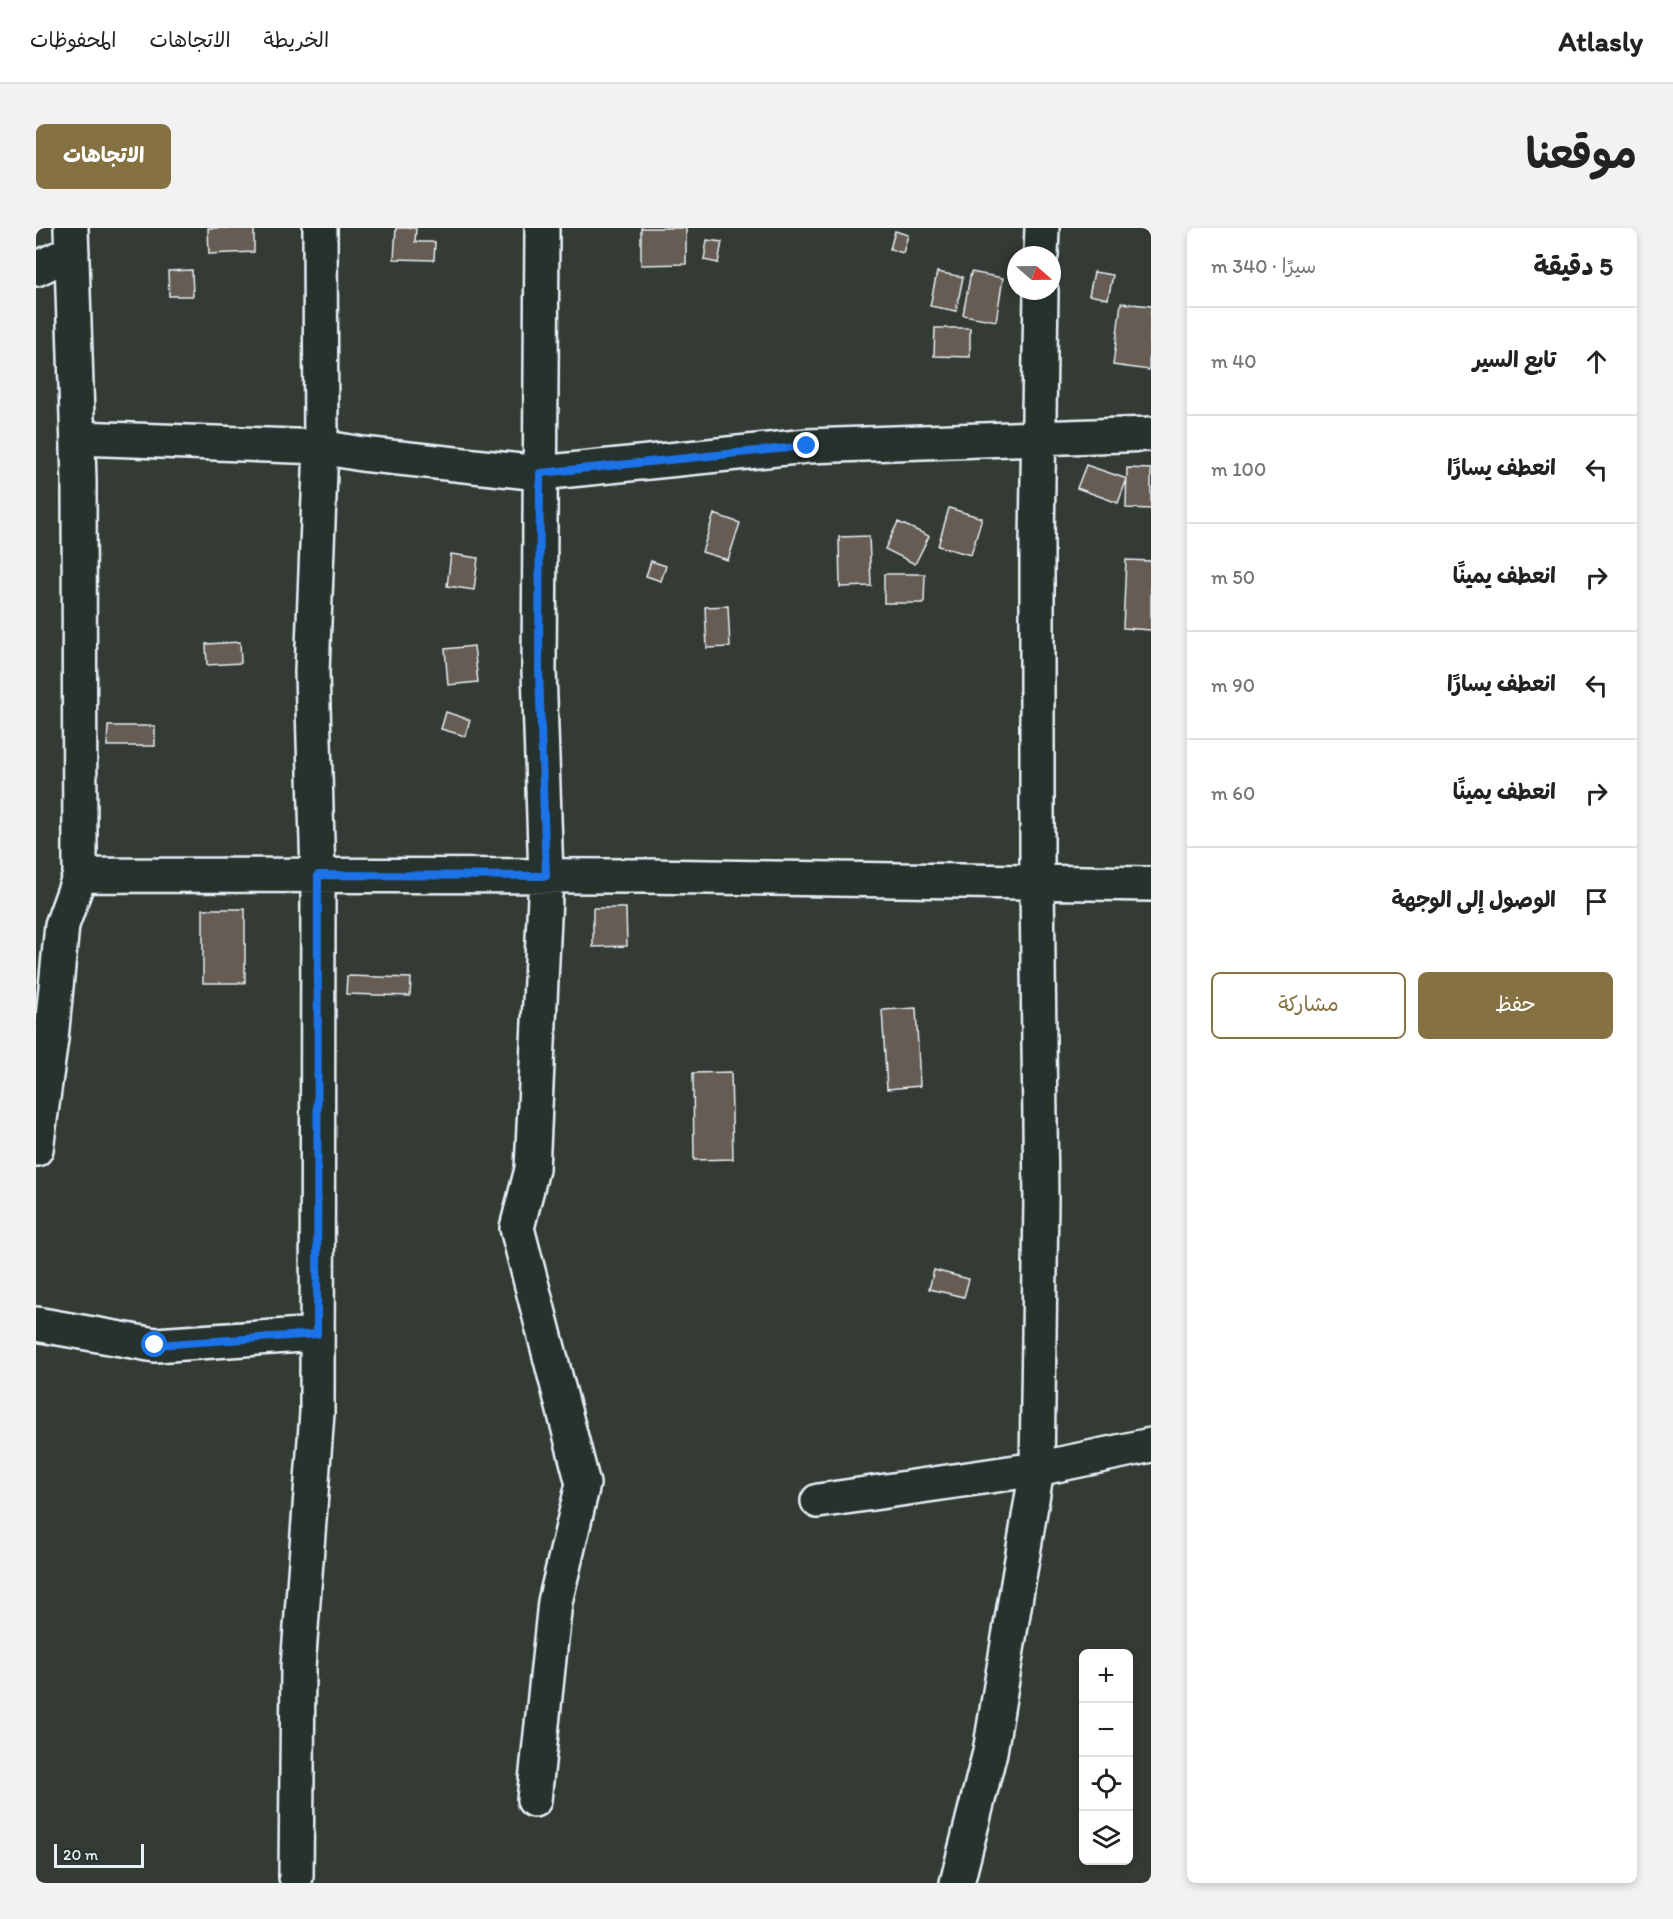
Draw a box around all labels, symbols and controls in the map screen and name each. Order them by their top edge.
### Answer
text: Atlasly [1558,24,1643,58]
text: المحفوظات [30,27,116,52]
text: الاتجاهات [149,27,231,52]
text: الخريطة [264,27,329,52]
button: الاتجاهات [36,124,171,189]
text: موقعنا [1526,128,1637,179]
north arrow [1007,246,1061,300]
text: 5 دقيقة [1534,250,1613,282]
text: سيرًا · 340 m [1211,254,1316,278]
icon: ahead [1580,345,1613,378]
text: تابع السير [1473,346,1556,373]
text: 40 m [1211,349,1257,373]
route end [793,432,819,458]
icon: left [1580,453,1613,486]
text: انعطف يسارًا [1447,454,1556,481]
text: 100 m [1211,457,1266,481]
icon: right [1580,561,1613,594]
text: انعطف يمينًا [1453,562,1556,589]
text: 50 m [1211,565,1255,589]
icon: left [1580,669,1613,702]
text: انعطف يسارًا [1447,670,1556,697]
text: 90 m [1211,673,1255,697]
icon: right [1580,777,1613,810]
text: انعطف يمينًا [1453,778,1556,805]
text: 60 m [1211,781,1255,805]
icon: arrive [1580,885,1613,918]
text: الوصول إلى الوجهة [1391,886,1556,913]
button: مشاركة [1211,972,1406,1039]
button: حفظ [1418,972,1613,1039]
route start [141,1331,167,1357]
map controls [1079,1649,1133,1865]
button: + [1079,1649,1133,1703]
button: − [1079,1703,1133,1757]
button: locate [1079,1757,1133,1811]
button: layers [1079,1811,1133,1865]
scale bar [54,1841,144,1868]
text: 20 m [63,1845,98,1864]

